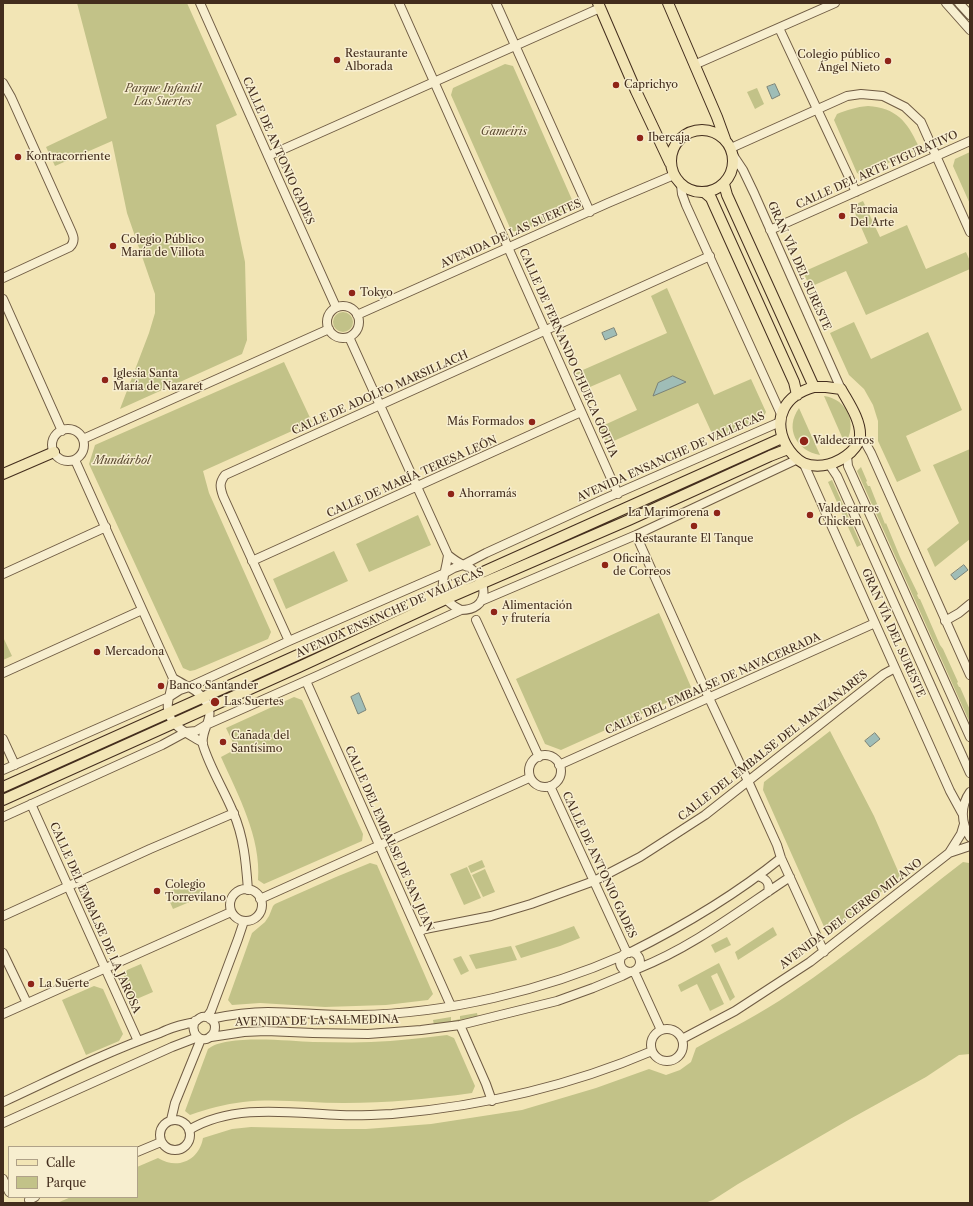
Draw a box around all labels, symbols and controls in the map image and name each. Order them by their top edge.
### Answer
place label: Restaurante Alborada [345,47,408,73]
place label: Colegio público Ángel Nieto [797,48,880,74]
marker: Restaurante Alborada [332,55,342,65]
marker: Colegio público Ángel Nieto [883,56,893,66]
street label: CALLE DE ANTONIO GADES [239,75,317,227]
place label: Caprichyo [624,78,678,92]
marker: Caprichyo [611,80,621,90]
park label: Parque Infantil Las Suertes [125,82,201,108]
park label: Gameiris [481,125,527,139]
street label: CALLE DEL ARTE FIGURATIVO [794,128,960,212]
place label: Ibercaja [648,131,690,145]
marker: Ibercaja [635,133,645,143]
place label: Kontracorriente [26,150,110,164]
marker: Kontracorriente [13,152,23,162]
street label: AVENIDA DE LAS SUERTES [439,197,583,271]
street label: GRAN VÍA DEL SURESTE [765,199,833,333]
place label: Farmacia Del Arte [850,203,898,229]
marker: Farmacia Del Arte [837,211,847,221]
place label: Colegio Público María de Villota [121,233,205,259]
marker: Colegio Público María de Villota [108,241,118,251]
street label: CALLE DE FERNANDO CHUECA GOITIA [516,247,620,459]
place label: Tokyo [360,286,393,300]
marker: Tokyo [347,288,357,298]
street label: CALLE DE ADOLFO MARSILLACH [290,348,470,438]
place label: Iglesia Santa María de Nazaret [113,367,203,393]
marker: Iglesia Santa María de Nazaret [100,375,110,385]
street label: AVENIDA ENSANCHE DE VALLECAS [575,409,767,505]
place label: Más Formados [447,415,524,429]
marker: Más Formados [527,417,537,427]
street label: CALLE DE MARÍA TERESA LEÓN [325,433,499,521]
place label: Valdecarros [813,434,874,448]
marker: Valdecarros [798,435,810,447]
park label: Mundárbol [93,454,151,468]
place label: Ahorramás [459,487,517,501]
marker: Ahorramás [446,489,456,499]
place label: Valdecarros Chicken [818,502,879,528]
place label: La Marimorena [628,506,709,520]
marker: La Marimorena [712,508,722,518]
marker: Valdecarros Chicken [805,510,815,520]
marker: Restaurante El Tanque [689,521,699,531]
place label: Restaurante El Tanque [635,532,753,546]
place label: Oficina de Correos [613,552,671,578]
marker: Oficina de Correos [600,560,610,570]
street label: AVENIDA ENSANCHE DE VALLECAS [294,565,486,661]
street label: GRAN VÍA DEL SURESTE [859,566,927,700]
place label: Alimentación y frutería [502,599,572,625]
marker: Alimentación y frutería [489,607,499,617]
street label: CALLE DEL EMBALSE DE NAVACERRADA [603,630,823,738]
place label: Mercadona [105,645,164,659]
marker: Mercadona [92,647,102,657]
street label: CALLE DEL EMBALSE DEL MANZANARES [676,668,870,824]
place label: Banco Santander [169,679,258,693]
marker: Banco Santander [156,681,166,691]
place label: Las Suertes [224,695,284,709]
marker: Las Suertes [209,696,221,708]
place label: Cañada del Santísimo [231,729,289,755]
marker: Cañada del Santísimo [218,737,228,747]
street label: CALLE DEL EMBALSE DE SAN JUAN [342,744,436,934]
street label: CALLE DE ANTONIO GADES [559,790,639,940]
street label: CALLE DEL EMBALSE DE LA JAROSA [47,820,143,1016]
street label: AVENIDA DEL CERRO MILANO [777,856,925,972]
place label: Colegio Torrevilano [165,878,226,904]
marker: Colegio Torrevilano [152,886,162,896]
place label: La Suerte [39,977,89,991]
marker: La Suerte [26,979,36,989]
street label: AVENIDA DE LA SALMEDINA [235,1013,399,1029]
legend [8,1146,138,1198]
text: Calle [46,1155,75,1170]
text: Parque [46,1175,86,1190]

